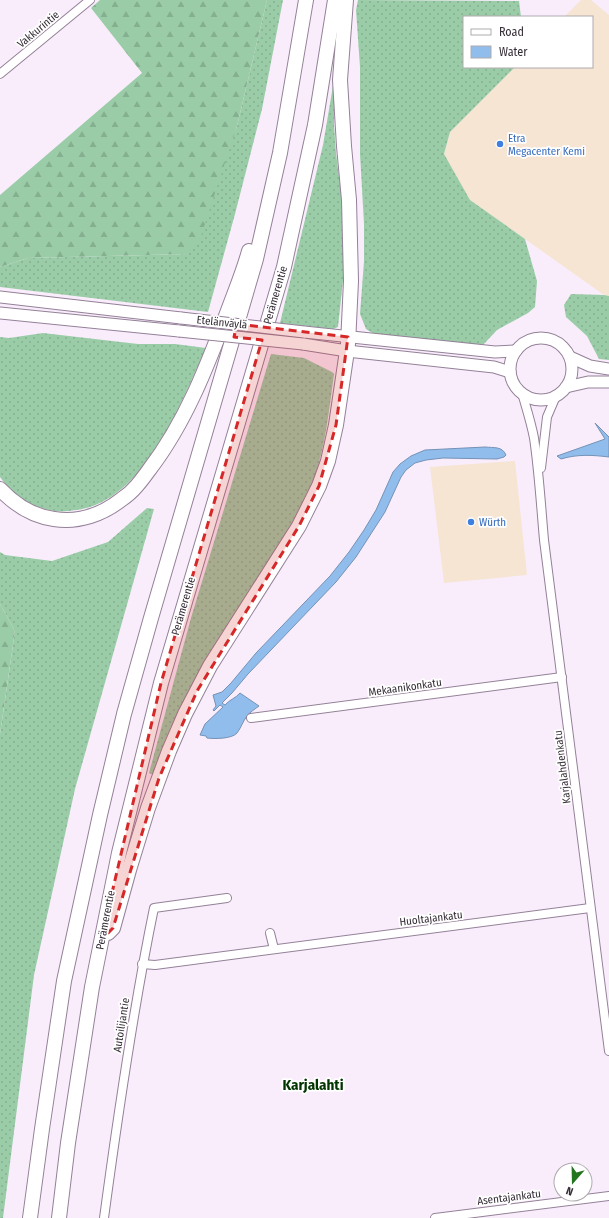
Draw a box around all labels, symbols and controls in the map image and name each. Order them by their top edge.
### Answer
street label: Vakkurintie [15,8,62,51]
legend [463,16,593,68]
text: Road [499,25,524,39]
text: Water [499,45,528,59]
place label: Etra Megacenter Kemi [508,132,585,158]
marker: Etra Megacenter Kemi [495,139,505,149]
street label: Perämerentie [261,264,290,326]
street label: Etelänväylä [196,313,248,332]
place label: Würth [479,516,506,529]
marker: Würth [466,517,476,527]
street label: Perämerentie [169,575,198,637]
street label: Mekaanikonkatu [368,676,443,699]
street label: Karjalahdenkatu [552,730,573,804]
street label: Perämerentie [93,889,118,951]
street label: Huoltajankatu [399,908,463,929]
street label: Autoilijantie [111,997,132,1053]
district label: Karjalahti [282,1076,344,1094]
north arrow [553,1162,593,1202]
text: N [564,1184,575,1198]
street label: Asentajankatu [476,1187,542,1208]

